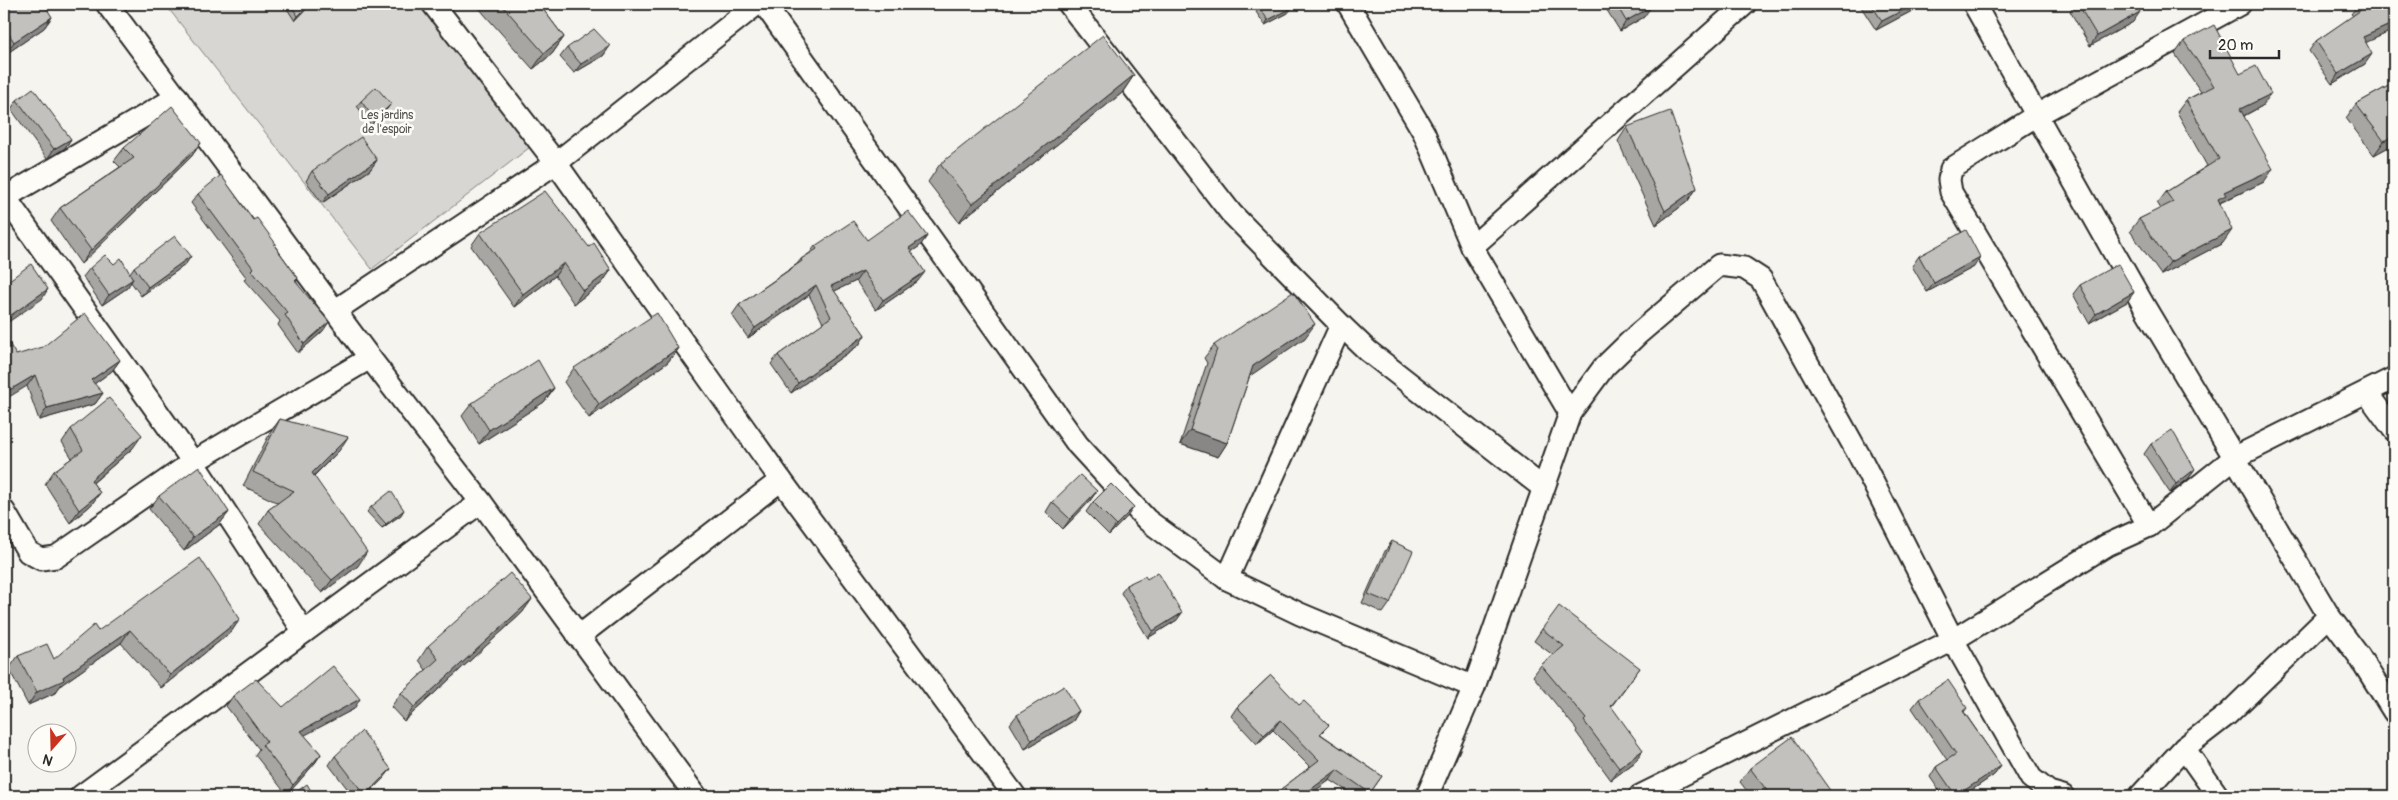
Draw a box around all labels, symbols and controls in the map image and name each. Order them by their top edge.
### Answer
scale bar [2210,28,2279,60]
text: 20 m [2218,36,2253,55]
park label: Les jardins de l'espoir [361,108,414,137]
north arrow [28,722,78,772]
text: N [40,750,55,769]

